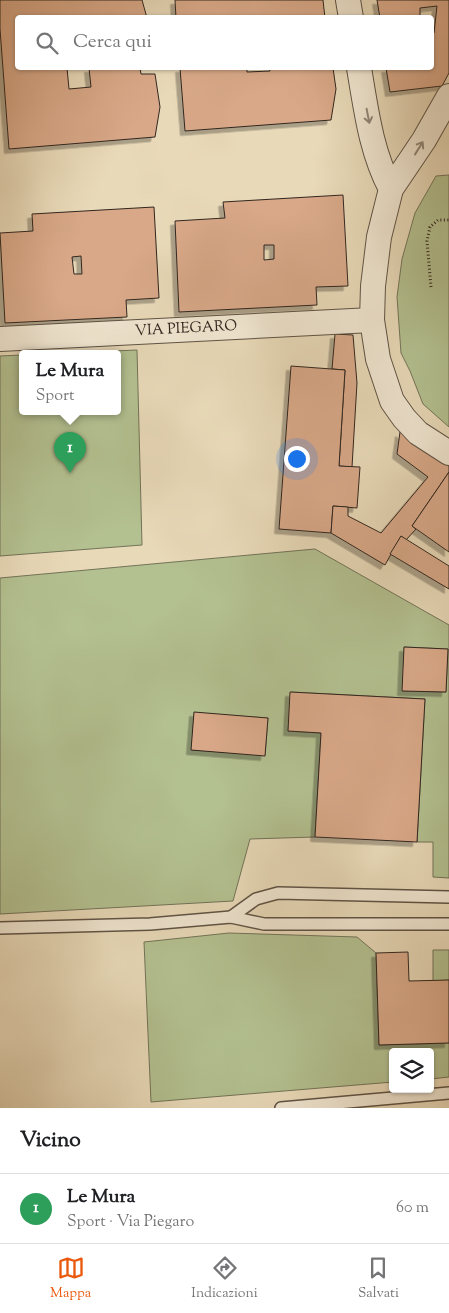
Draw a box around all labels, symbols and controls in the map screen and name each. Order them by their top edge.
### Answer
search box [15,15,434,70]
icon: search [33,29,61,57]
text: Cerca qui [73,29,152,56]
one-way arrow [363,107,373,123]
one-way arrow [414,142,424,156]
street label: VIA PIEGARO [134,316,238,342]
popup [19,350,121,415]
text: Le Mura [36,358,104,385]
text: Sport [36,385,74,408]
pin: 1 [54,432,86,473]
your location [284,446,310,472]
map controls [389,1048,434,1093]
button: layers [389,1048,434,1093]
text: Vicino [20,1126,81,1156]
text: Le Mura [67,1184,135,1211]
text: 1 [33,1197,39,1220]
text: 60 m [396,1197,429,1220]
text: Sport · Via Piegaro [67,1211,194,1234]
tab: Mappa [50,1254,91,1304]
tab: Indicazioni [191,1254,258,1304]
tab: Salvati [358,1254,399,1304]

